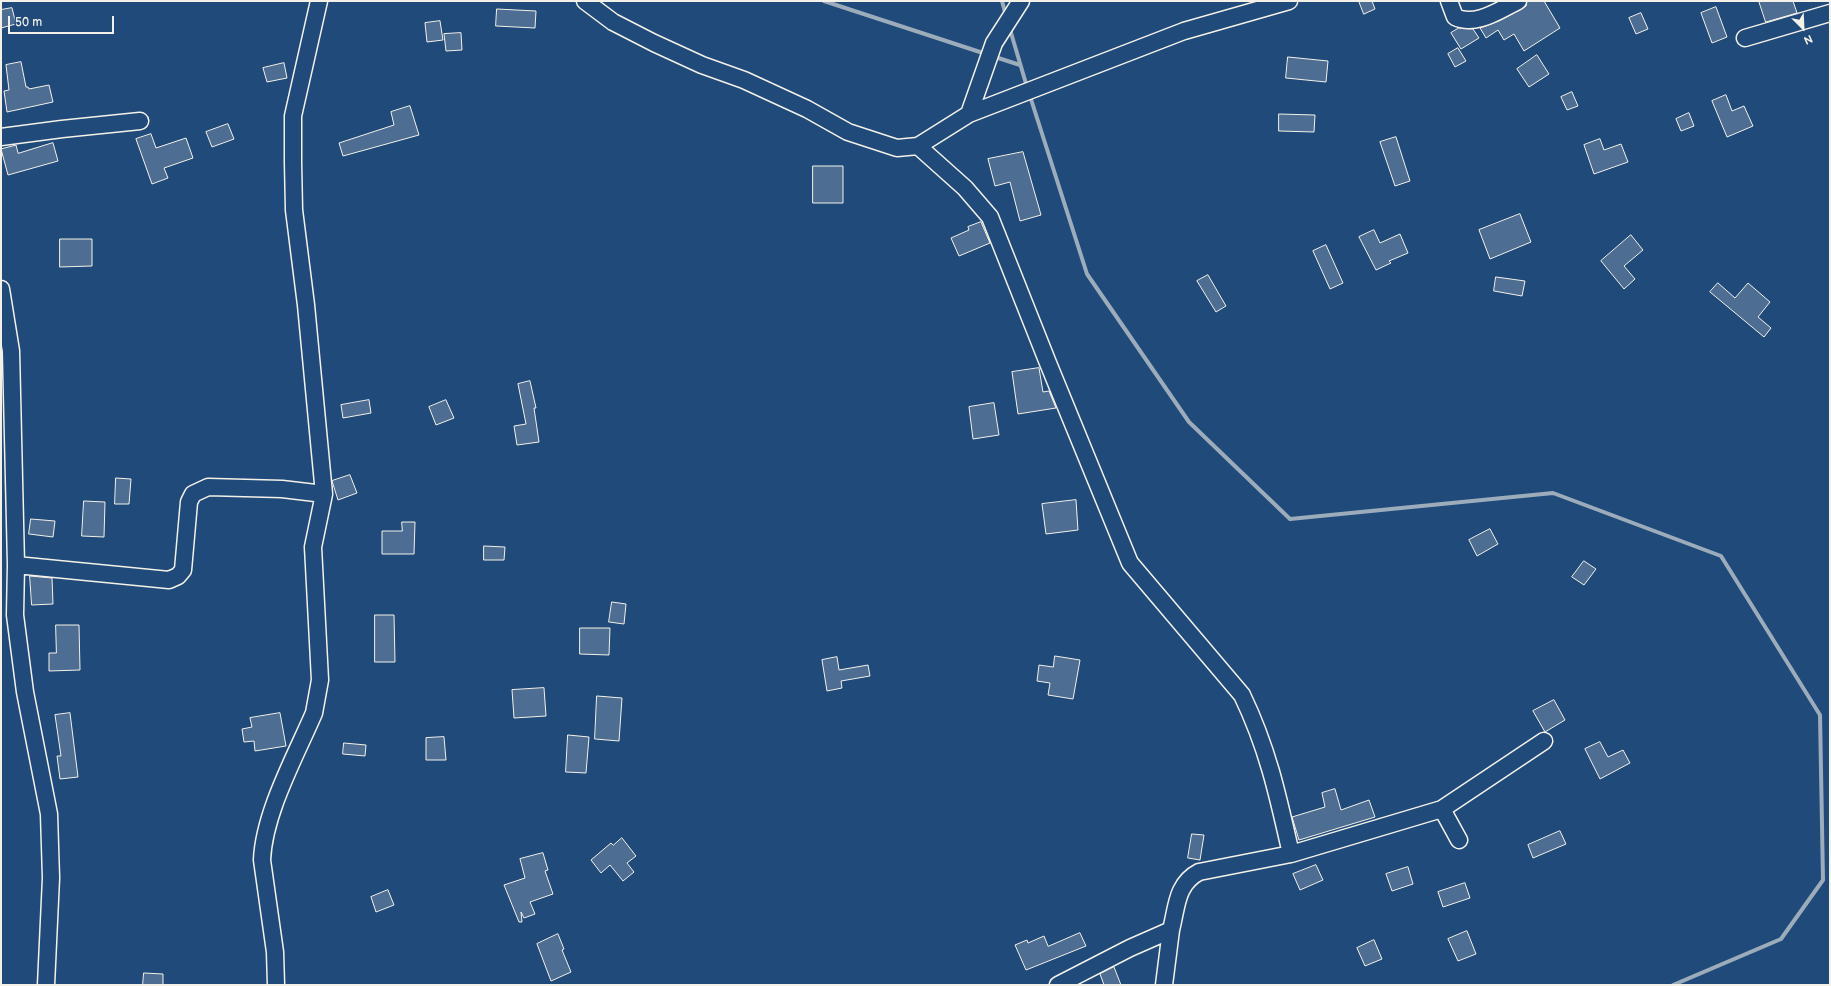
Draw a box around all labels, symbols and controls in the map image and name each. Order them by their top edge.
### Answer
scale bar [10,8,116,34]
north arrow [1783,8,1823,48]
text: 50 m [15,15,42,30]
text: N [1802,32,1815,47]

